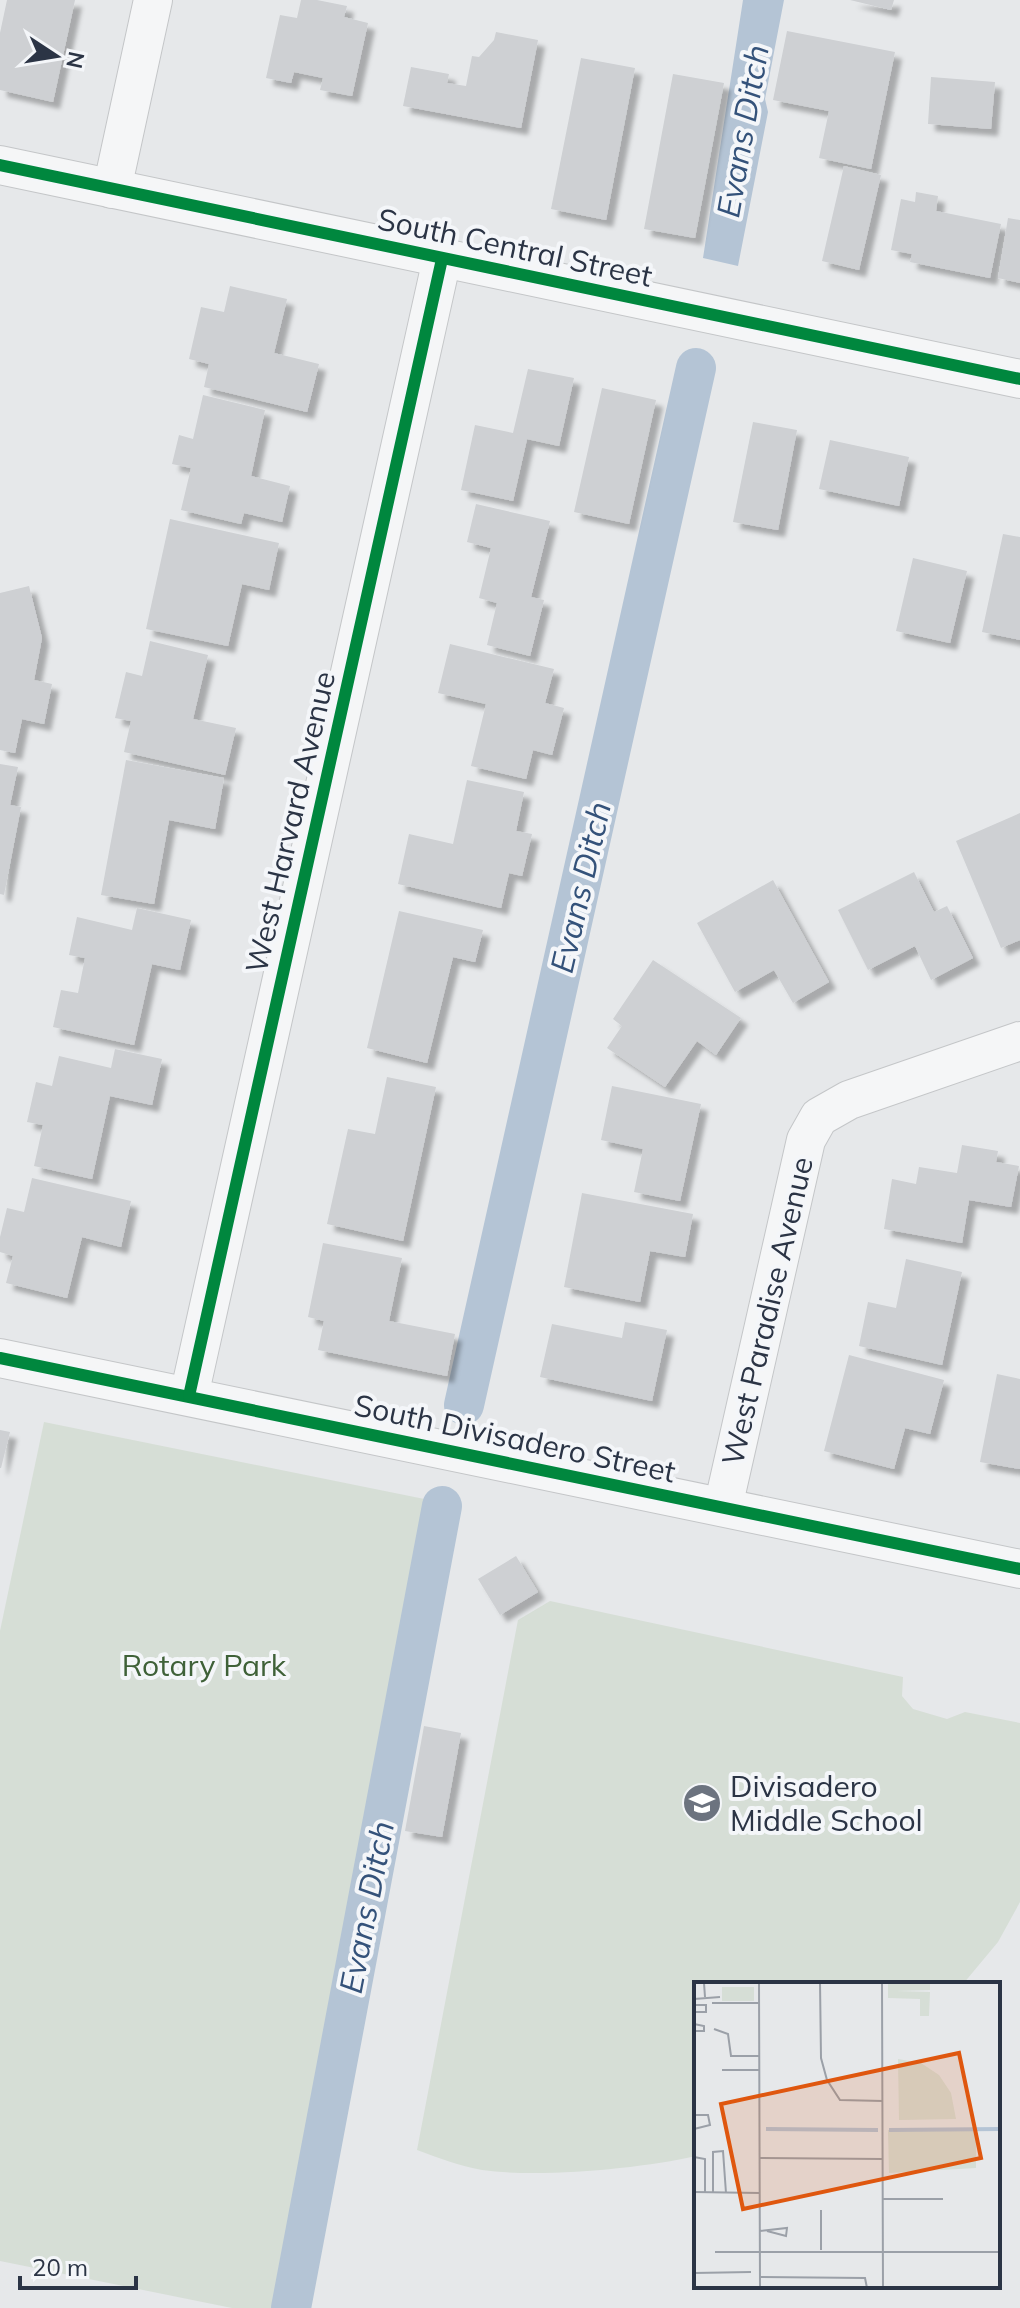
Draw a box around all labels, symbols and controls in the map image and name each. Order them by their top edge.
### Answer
north arrow [16,16,96,96]
water label: Evans Ditch [707,42,777,220]
text: N [60,49,91,71]
street label: South Central Street [374,199,656,295]
street label: West Harvard Avenue [237,667,343,977]
water label: Evans Ditch [541,797,619,977]
street label: West Paradise Avenue [713,1153,821,1469]
street label: South Divisadero Street [351,1385,679,1491]
park label: Rotary Park [122,1646,287,1684]
place label: Divisadero Middle School [730,1767,923,1839]
school or university icon: Divisadero Middle School [681,1782,723,1824]
water label: Evans Ditch [330,1818,402,1996]
inset map [694,1982,1000,2288]
scale bar [20,2240,136,2290]
text: 20 m [32,2252,88,2282]

